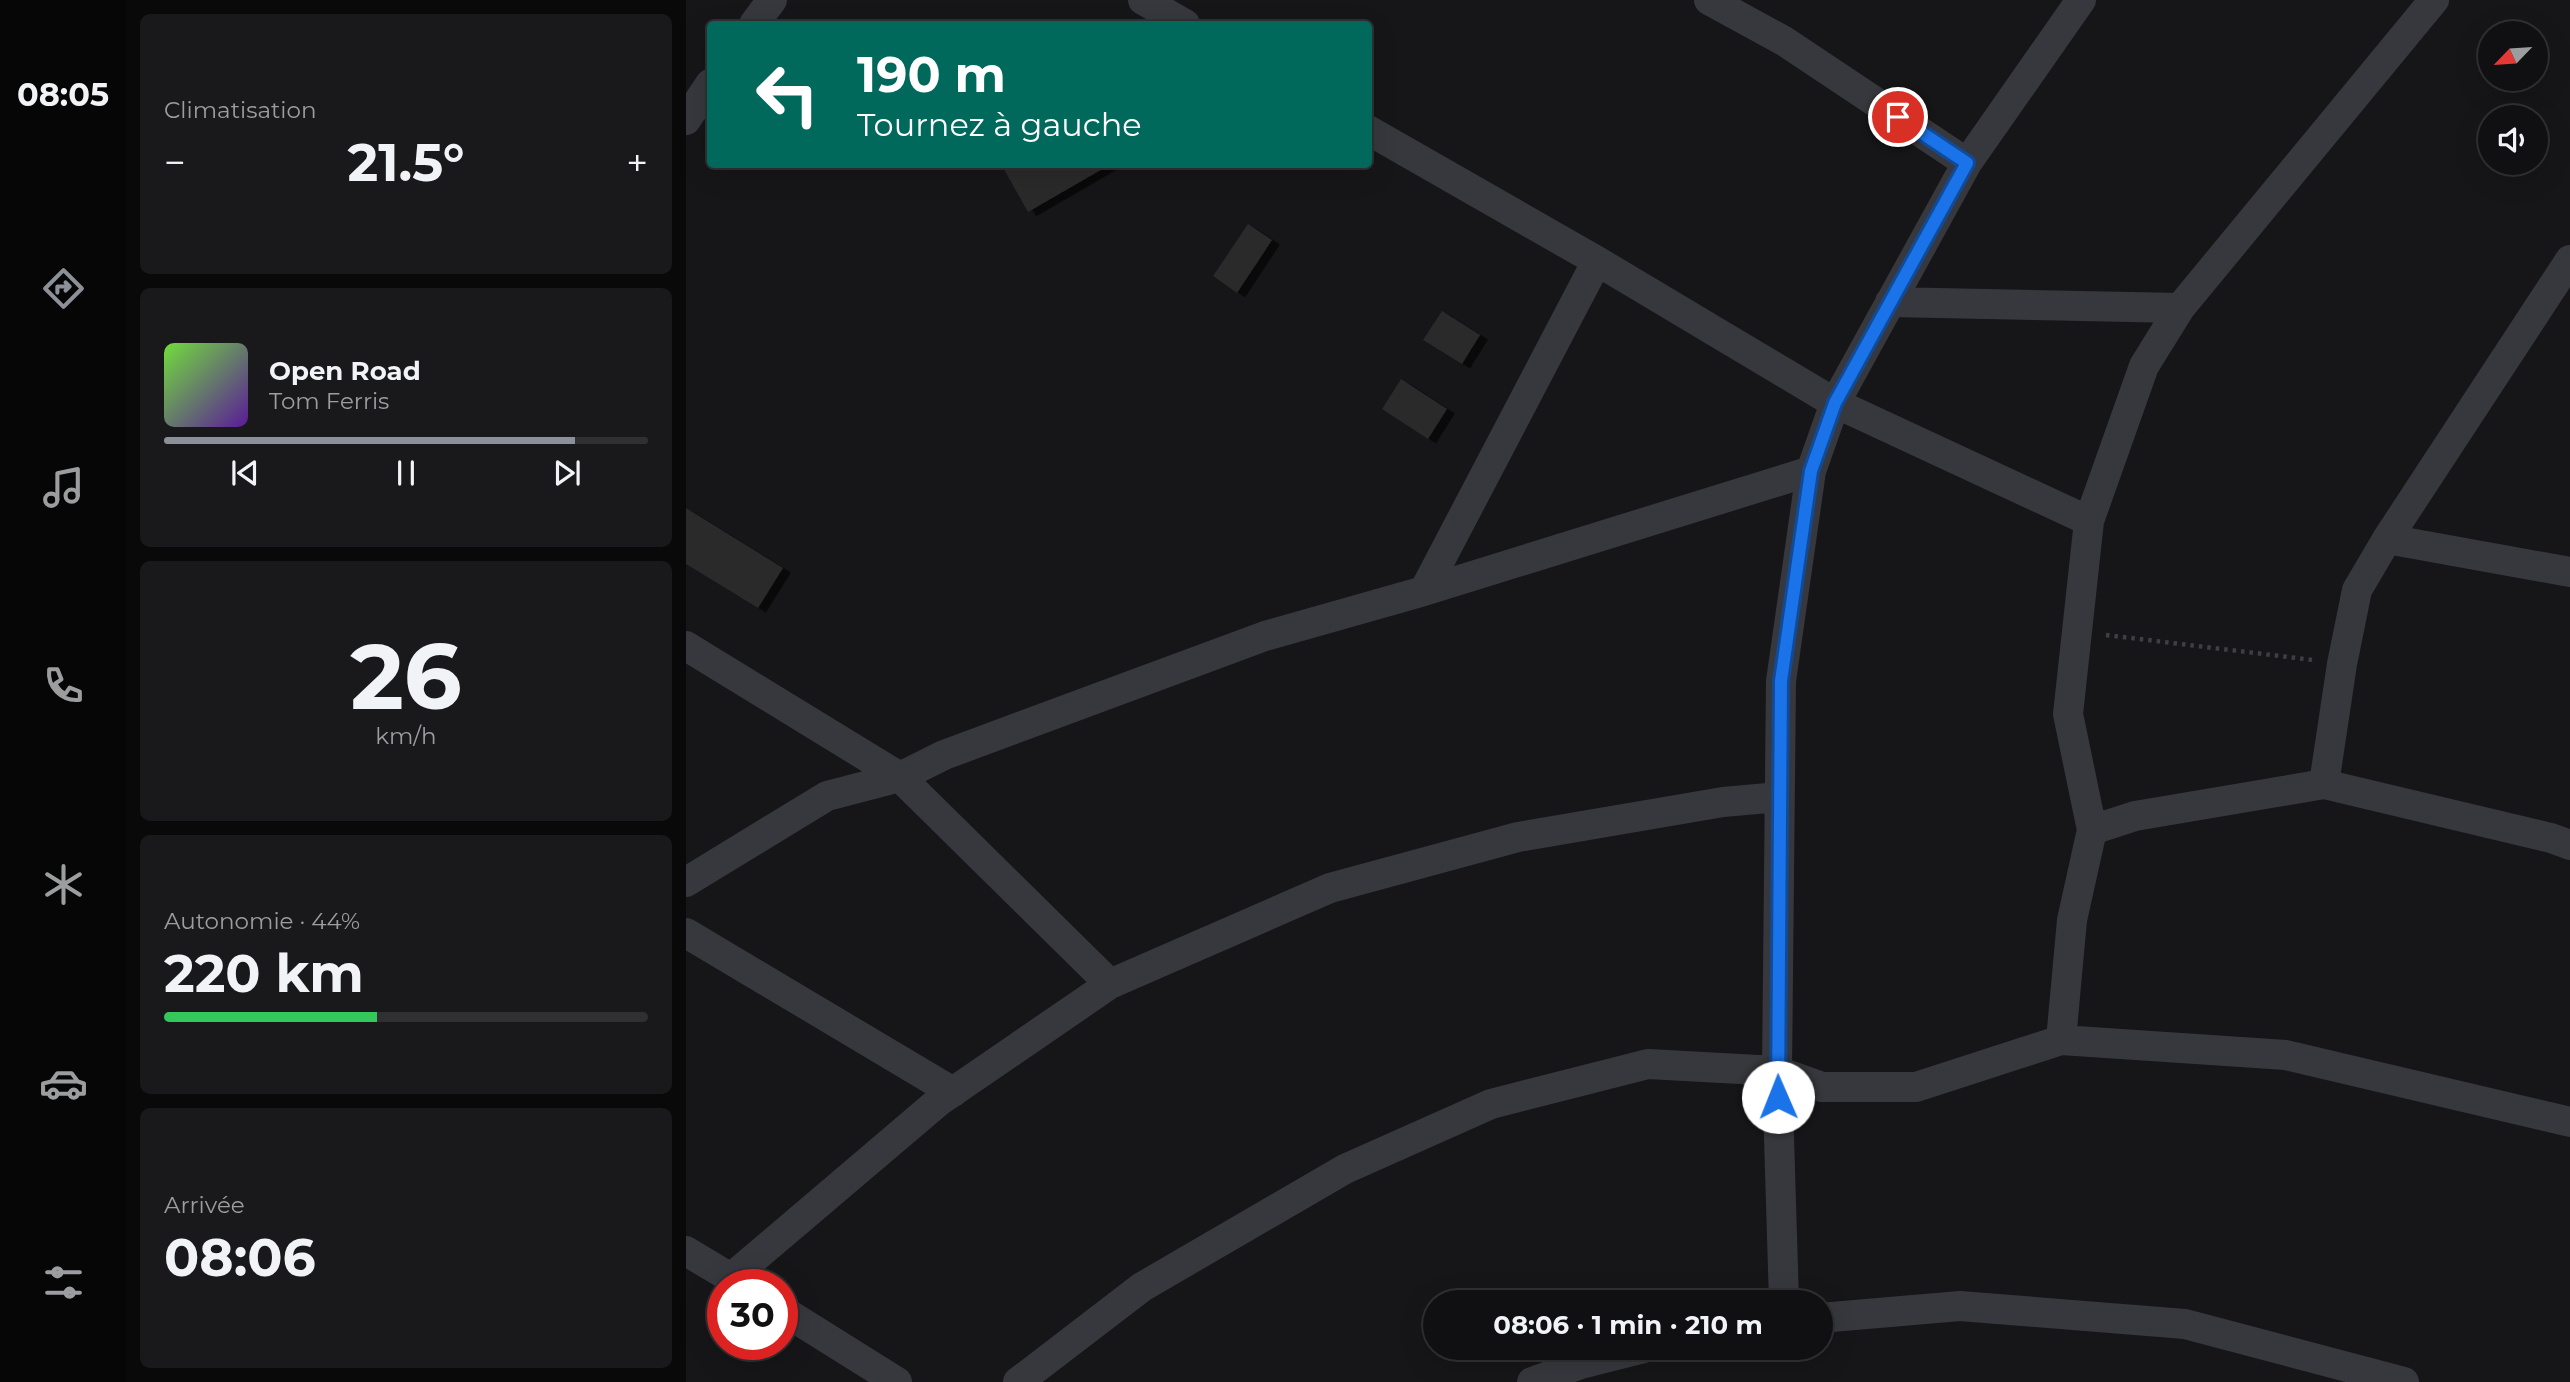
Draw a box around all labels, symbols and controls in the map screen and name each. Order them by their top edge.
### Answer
north arrow [2478,21,2548,91]
map controls [2478,21,2548,175]
text: 190 m [857,45,1006,104]
icon: left [742,49,833,140]
text: 08:05 [17,75,109,114]
pin [1868,87,1928,147]
text: Climatisation [164,96,316,124]
icon: arrive [1879,98,1917,136]
text: Tournez à gauche [857,105,1142,144]
button: sound [2478,105,2548,175]
text: 21.5° [347,131,465,194]
text: − [164,139,186,186]
text: + [626,139,648,186]
icon: directions [39,264,88,313]
text: Open Road [269,355,421,387]
text: Tom Ferris [269,387,389,415]
icon: previous [226,454,264,492]
icon: pause [387,454,425,492]
icon: next [548,454,586,492]
icon: music [39,463,88,512]
text: 26 [350,621,462,732]
icon: phone [39,661,88,710]
text: km/h [375,722,437,750]
icon: climate [39,860,88,909]
text: Autonomie · 44% [164,907,360,935]
text: 220 km [164,942,364,1005]
icon: car [39,1059,88,1108]
position arrow [1741,1060,1815,1134]
text: Arrivée [164,1191,245,1219]
text: 08:06 [164,1226,316,1289]
icon: filters [39,1258,88,1307]
speed limit sign: 30 [707,1269,798,1360]
text: 08:06 · 1 min · 210 m [1493,1309,1763,1341]

